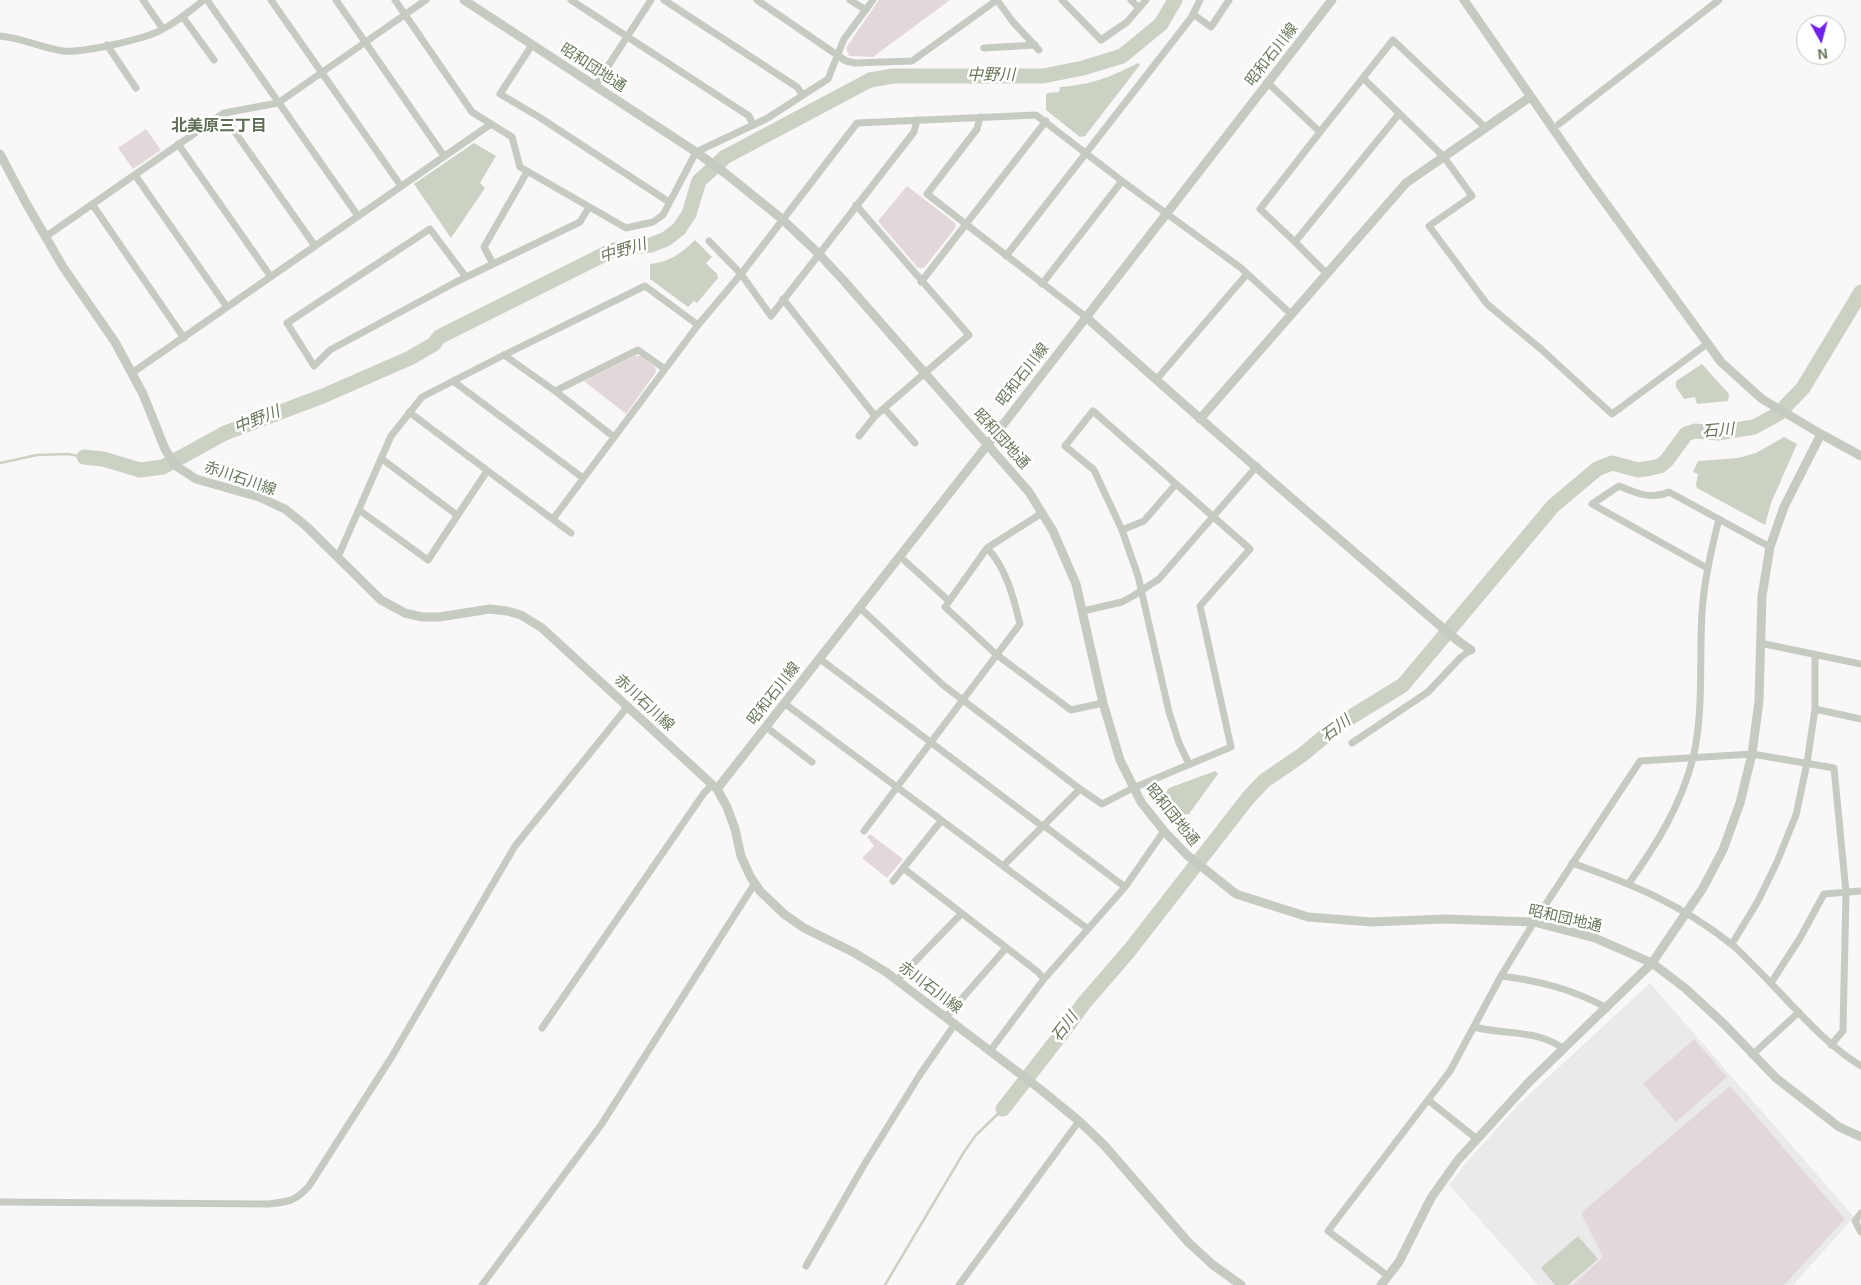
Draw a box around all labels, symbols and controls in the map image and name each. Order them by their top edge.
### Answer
north arrow [1796,15,1846,65]
street label: 昭和石川線 [1242,20,1302,90]
street label: 昭和団地通 [557,40,629,96]
text: N [1817,45,1829,62]
water label: 中野川 [967,66,1015,86]
district label: 北美原三丁目 [171,117,267,137]
water label: 中野川 [597,235,649,267]
street label: 昭和石川線 [993,340,1053,410]
water label: 中野川 [231,402,283,438]
street label: 昭和団地通 [969,405,1033,473]
water label: 石川 [1701,420,1735,442]
street label: 赤川石川線 [202,458,278,500]
street label: 昭和石川線 [744,659,804,729]
street label: 赤川石川線 [610,671,678,735]
water label: 石川 [1317,712,1355,746]
street label: 昭和団地通 [1141,780,1203,850]
street label: 昭和団地通 [1526,902,1604,936]
street label: 赤川石川線 [895,958,965,1018]
water label: 石川 [1048,1008,1082,1046]

